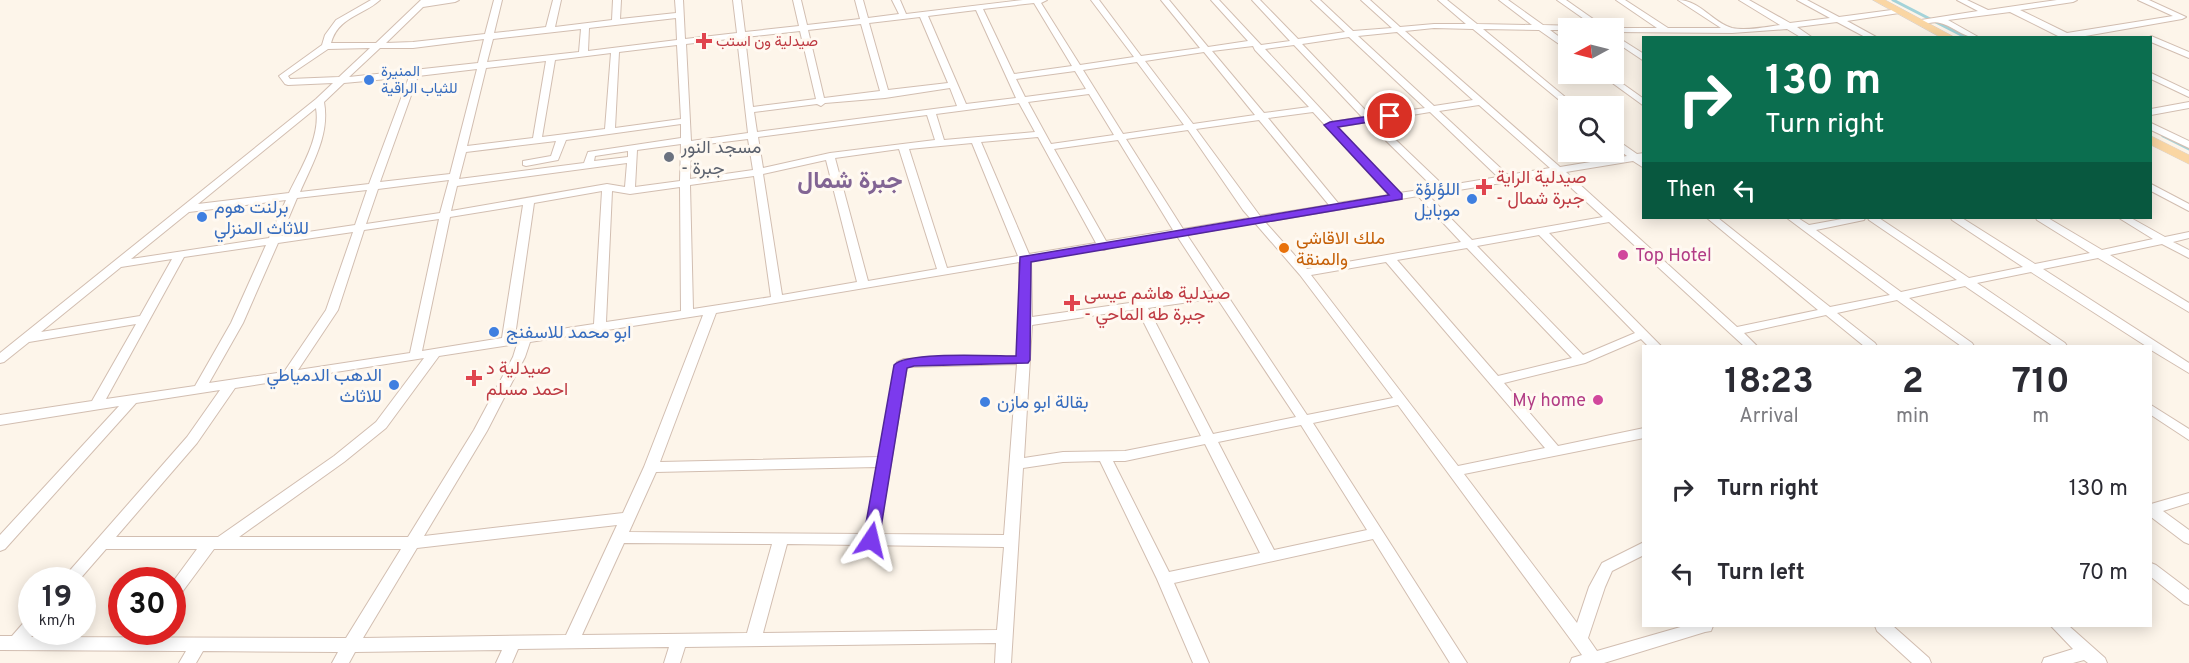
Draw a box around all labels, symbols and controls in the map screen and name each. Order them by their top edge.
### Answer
north arrow [1558,18,1624,84]
map controls [1558,18,1624,162]
place label: صيدلية ون استب [716,33,818,52]
marker: صيدلية ون استب [697,34,711,48]
text: 130 m [1765,56,1881,109]
icon: right [1666,60,1744,138]
place label: المنيرة للثياب الراقية [381,63,458,99]
marker: المنيرة للثياب الراقية [362,73,376,87]
pin [1364,90,1415,141]
button: search [1558,96,1624,162]
icon: arrive [1373,99,1406,132]
text: Turn right [1765,108,1884,142]
place label: مسجد النور - جبرة [680,137,761,181]
marker: مسجد النور - جبرة [662,150,676,164]
district label: جبرة شمال [797,167,903,197]
place label: صيدلية الراية - جبرة شمال [1496,167,1587,211]
icon: left [1728,174,1761,207]
text: Then [1666,177,1716,204]
place label: اللؤلؤة موبايل [1414,179,1460,223]
marker: صيدلية الراية - جبرة شمال [1477,180,1491,194]
marker: اللؤلؤة موبايل [1465,192,1479,206]
place label: برلنت هوم للاثاث المنزلي [214,197,309,243]
marker: برلنت هوم للاثاث المنزلي [195,210,209,224]
place label: ملك الاقاشي والمنقة [1296,228,1385,272]
marker: ملك الاقاشي والمنقة [1277,241,1291,255]
place label: Top Hotel [1635,245,1712,268]
marker: Top Hotel [1616,248,1630,262]
place label: صيدلية هاشم عيسى - جبرة طه الماحي [1084,283,1230,329]
marker: صيدلية هاشم عيسى - جبرة طه الماحي [1065,296,1079,310]
place label: ابو محمد للاسفنج [506,322,631,345]
marker: ابو محمد للاسفنج [487,325,501,339]
place label: صيدلية د احمد مسلم [486,358,568,402]
text: 18:23 [1724,360,1814,406]
text: 2 [1902,360,1924,406]
text: 710 [2012,360,2070,406]
place label: الدهب الدمياطي للاثاث [266,365,382,409]
marker: صيدلية د احمد مسلم [467,371,481,385]
marker: الدهب الدمياطي للاثاث [387,378,401,392]
place label: My home [1512,390,1586,413]
place label: بقالة ابو مازن [997,392,1089,415]
marker: My home [1591,393,1605,407]
marker: بقالة ابو مازن [978,395,992,409]
text: Arrival [1739,404,1799,430]
text: min [1896,404,1929,430]
text: m [2032,404,2049,430]
icon: right [1666,473,1699,506]
text: Turn right [1717,476,1819,503]
text: 130 m [2069,476,2128,503]
position arrow [839,508,903,572]
icon: left [1666,557,1699,590]
text: Turn left [1717,560,1805,587]
text: 70 m [2079,560,2128,587]
speed limit sign: 30 [108,567,186,645]
text: 19 [42,580,72,617]
text: km/h [39,612,75,631]

